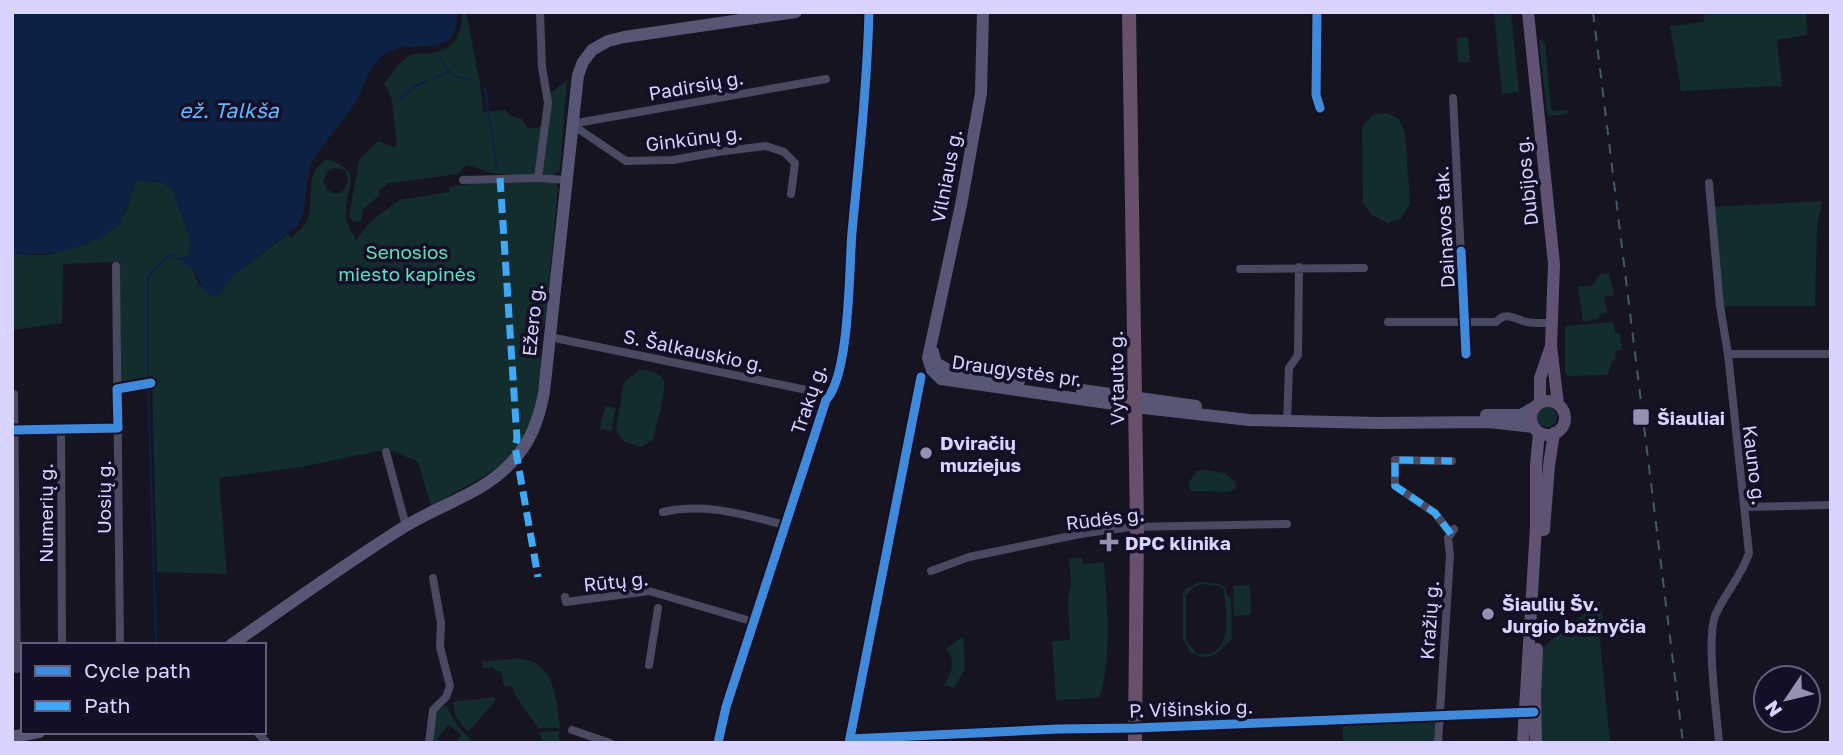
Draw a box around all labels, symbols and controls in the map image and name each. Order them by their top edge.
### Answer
street label: Padirsių g. [647,65,745,105]
water label: ež. Talkša [179,97,280,123]
street label: Ginkūnų g. [644,121,744,155]
street label: Vilniaus g. [926,127,966,225]
street label: Dubijos g. [1510,135,1542,227]
street label: Dainavos tak. [1429,165,1459,289]
park label: Senosios miesto kapinės [338,240,476,285]
street label: Ežero g. [517,282,547,358]
street label: S. Šalkauskio g. [621,324,767,376]
street label: Vytauto g. [1104,330,1128,426]
street label: Draugystės pr. [950,349,1084,391]
street label: Trakų g. [785,361,831,437]
place label: Šiauliai [1657,406,1725,429]
marker: Šiauliai [1631,407,1651,427]
street label: Kauno g. [1739,424,1771,506]
place label: Dviračių muziejus [940,431,1022,476]
marker: Dviračių muziejus [918,445,934,461]
street label: Uosių g. [92,460,115,534]
street label: Numerių g. [34,463,57,563]
street label: Rūdės g. [1064,502,1146,534]
place label: DPC klinika [1125,531,1231,554]
marker: DPC klinika [1099,532,1119,552]
street label: Rūtų g. [582,566,650,596]
street label: Kražių g. [1415,580,1443,660]
place label: Šiaulių Šv. Jurgio bažnyčia [1502,592,1646,637]
marker: Šiaulių Šv. Jurgio bažnyčia [1480,606,1496,622]
legend [21,643,266,734]
text: Cycle path [84,657,191,683]
north arrow [1752,664,1822,734]
text: Path [84,692,131,718]
street label: P. Višinskio g. [1128,694,1254,722]
text: N [1759,697,1786,722]

